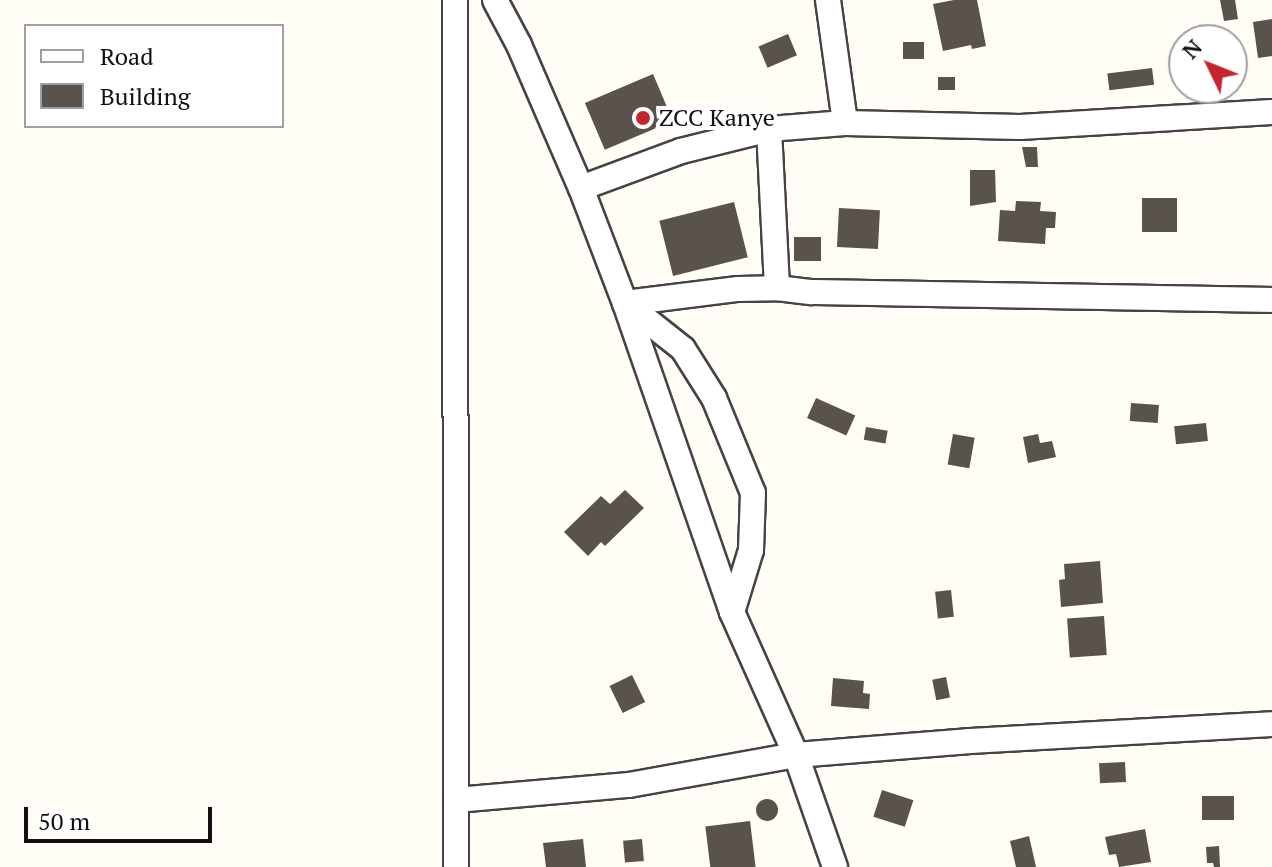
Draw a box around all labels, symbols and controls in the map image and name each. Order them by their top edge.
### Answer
legend [24,24,284,128]
north arrow [1168,24,1248,104]
text: N [1175,33,1208,65]
text: Road [100,40,154,72]
text: Building [100,80,190,112]
place label: ZCC Kanye [659,104,775,132]
marker: ZCC Kanye [634,109,652,127]
scale bar [28,791,216,841]
text: 50 m [38,805,90,837]

